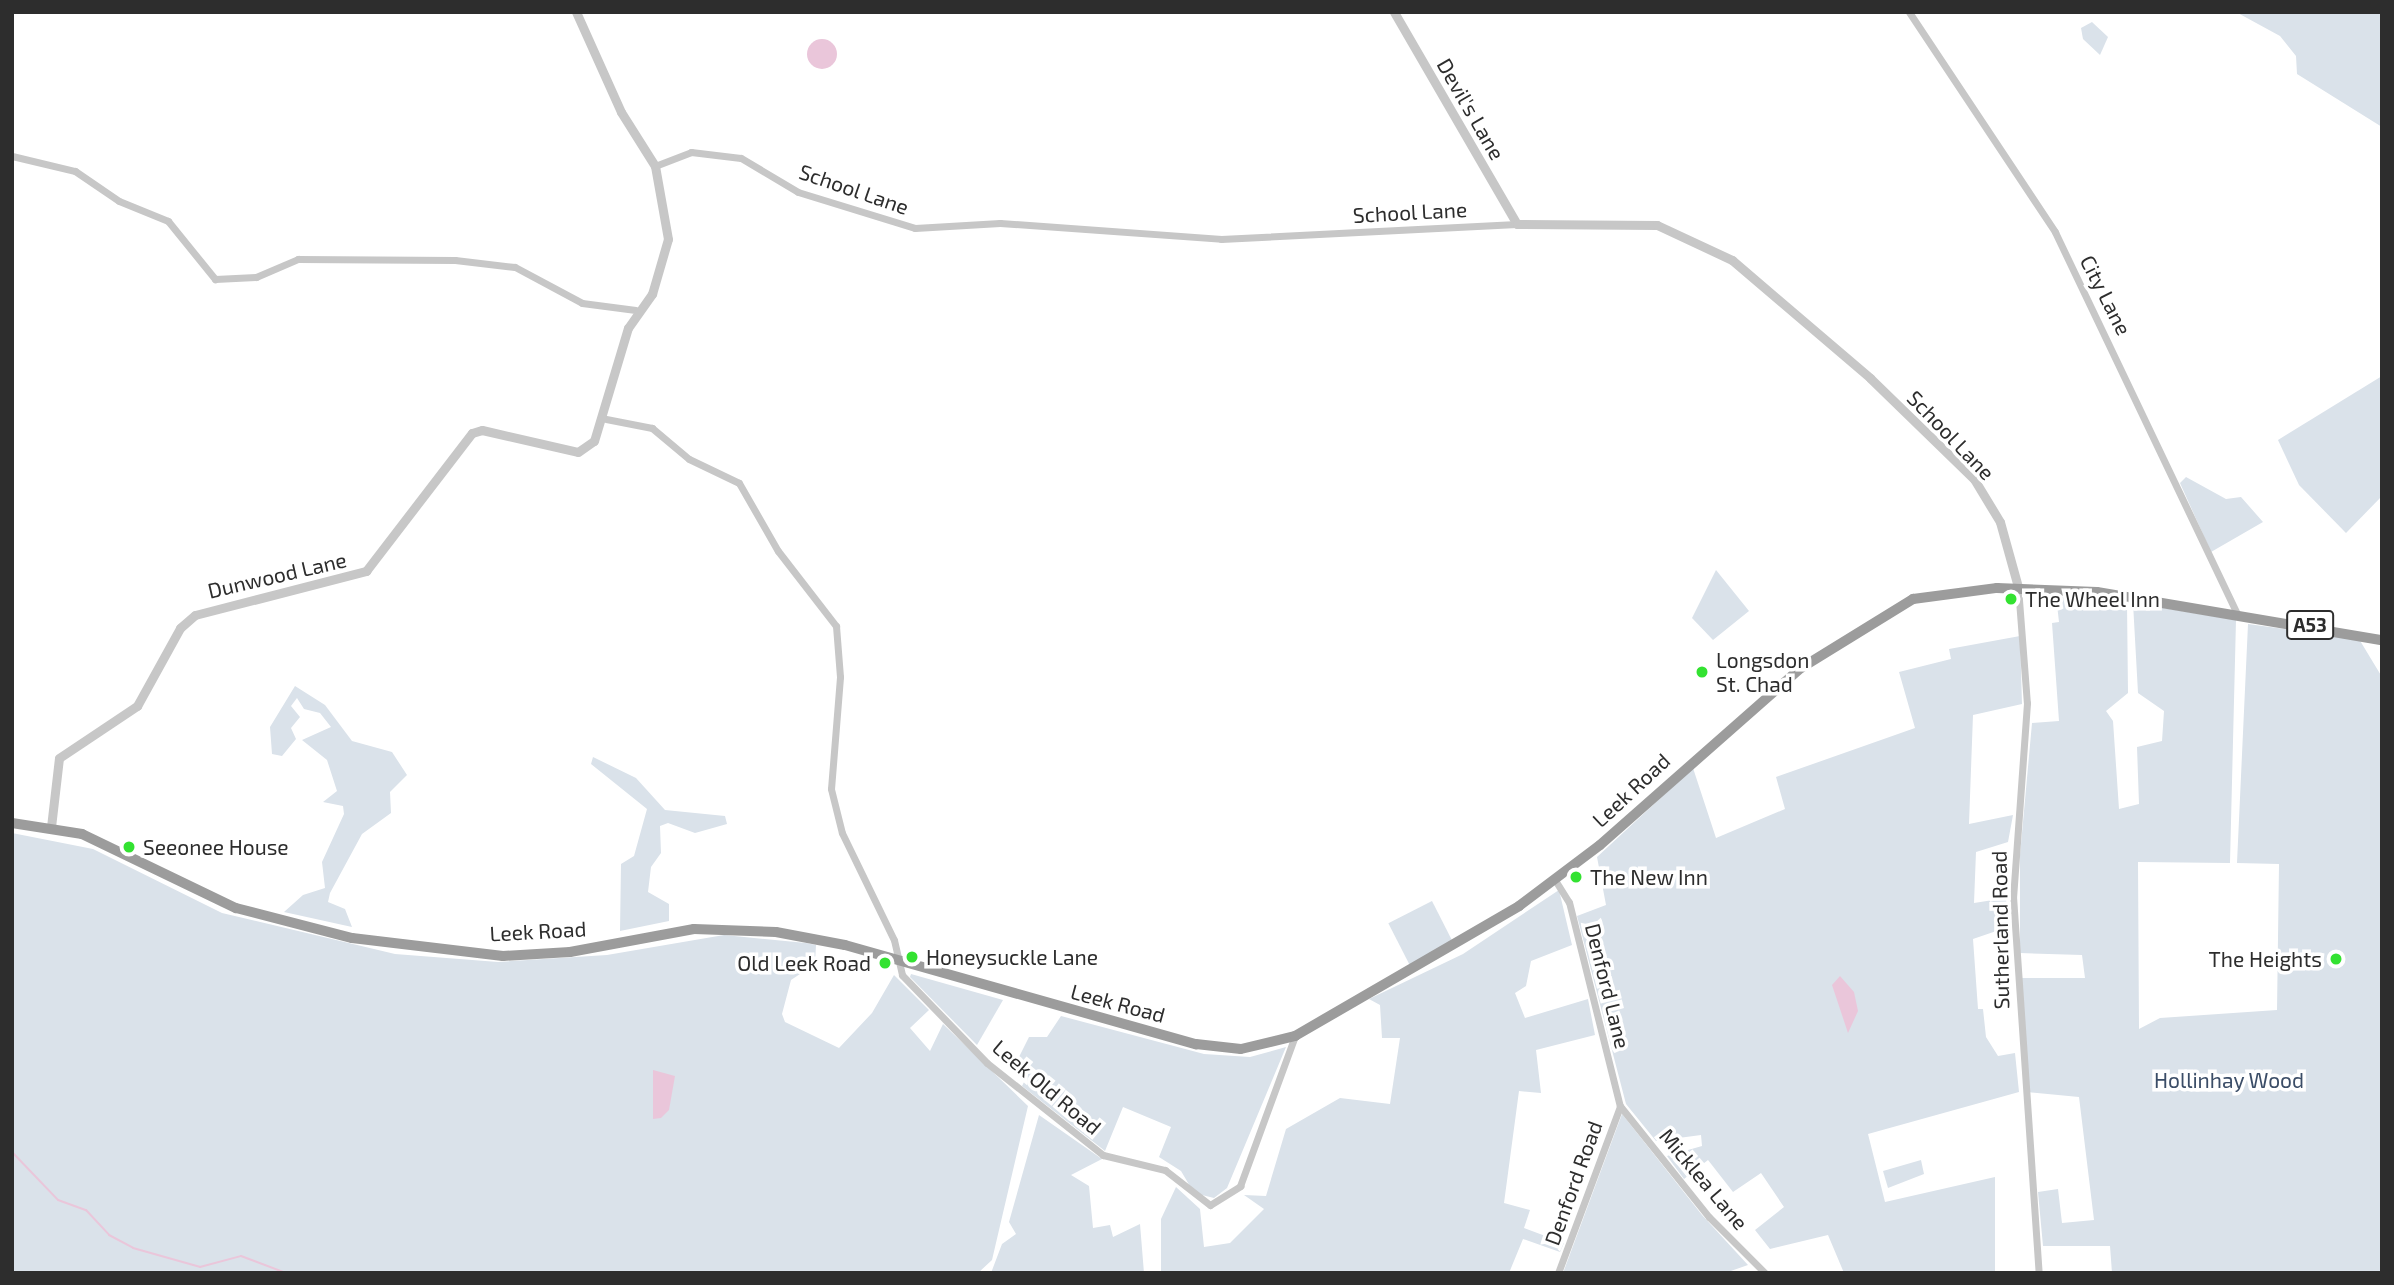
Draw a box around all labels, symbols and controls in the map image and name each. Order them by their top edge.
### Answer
street label: Devil's Lane [1432,54,1510,164]
street label: School Lane [796,158,912,220]
street label: School Lane [1352,196,1468,228]
street label: City Lane [2075,251,2137,339]
street label: School Lane [1902,385,2000,485]
street label: Dunwood Lane [205,547,349,603]
place label: The Wheel Inn [2025,586,2161,612]
marker: The Wheel Inn [2003,591,2019,607]
road number: A53 [2286,610,2334,640]
place label: Longsdon St. Chad [1716,647,1809,697]
marker: Longsdon St. Chad [1694,664,1710,680]
street label: Leek Road [1587,748,1675,832]
place label: Seeonee House [143,834,289,860]
marker: Seeonee House [121,839,137,855]
street label: Sutherland Road [1986,850,2014,1010]
place label: The New Inn [1590,864,1708,890]
marker: The New Inn [1568,869,1584,885]
street label: Leek Road [489,916,587,946]
street label: Denford Lane [1580,921,1636,1051]
place label: Honeysuckle Lane [926,944,1098,970]
place label: The Heights [2209,946,2322,972]
marker: Honeysuckle Lane [904,949,920,965]
place label: Old Leek Road [737,950,871,976]
marker: The Heights [2328,951,2344,967]
marker: Old Leek Road [877,955,893,971]
street label: Leek Road [1068,978,1168,1028]
street label: Leek Old Road [988,1034,1106,1140]
park label: Hollinhay Wood [2154,1067,2304,1093]
street label: Denford Road [1539,1117,1607,1249]
street label: Micklea Lane [1654,1123,1754,1235]

